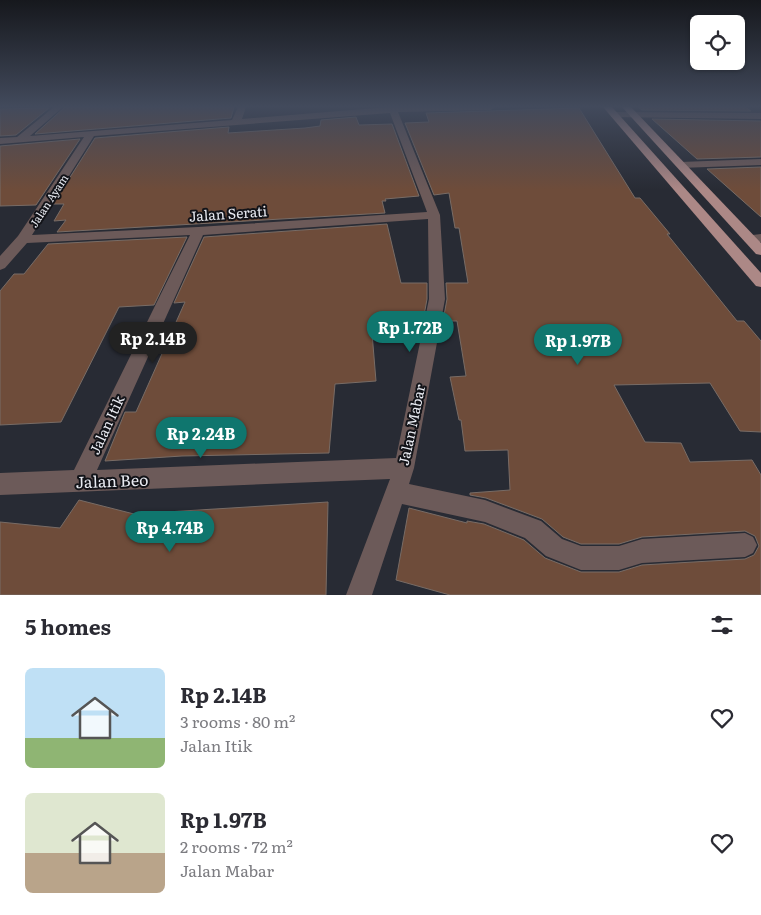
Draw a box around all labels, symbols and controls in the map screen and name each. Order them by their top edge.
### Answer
map controls [690,15,745,70]
button: locate [690,15,745,70]
street label: Jalan Ayam [25,171,71,230]
street label: Jalan Serati [188,200,268,226]
pin: Rp 1.72B [358,310,462,353]
text: Rp 1.72B [378,315,442,339]
pin: Rp 2.14B [101,322,205,364]
pin: Rp 1.97B [526,324,630,366]
text: Rp 2.14B [120,326,186,350]
text: Rp 1.97B [545,328,611,352]
street label: Jalan Mabar [393,382,429,467]
street label: Jalan Itik [84,391,129,457]
pin: Rp 2.24B [149,416,253,459]
text: Rp 2.24B [167,421,235,445]
street label: Jalan Beo [75,467,149,493]
pin: Rp 4.74B [118,510,222,553]
text: Rp 4.74B [136,515,204,539]
text: 5 homes [25,610,111,641]
icon: filters [708,611,736,639]
text: Rp 2.14B [180,678,267,709]
icon: home [65,688,125,748]
icon: heart [708,704,736,732]
text: 3 rooms · 80 m² [180,709,295,733]
text: Jalan Itik [180,733,252,757]
text: Rp 1.97B [180,803,267,834]
icon: home [65,813,125,873]
icon: heart [708,829,736,857]
text: 2 rooms · 72 m² [180,834,293,858]
text: Jalan Mabar [180,858,274,882]

